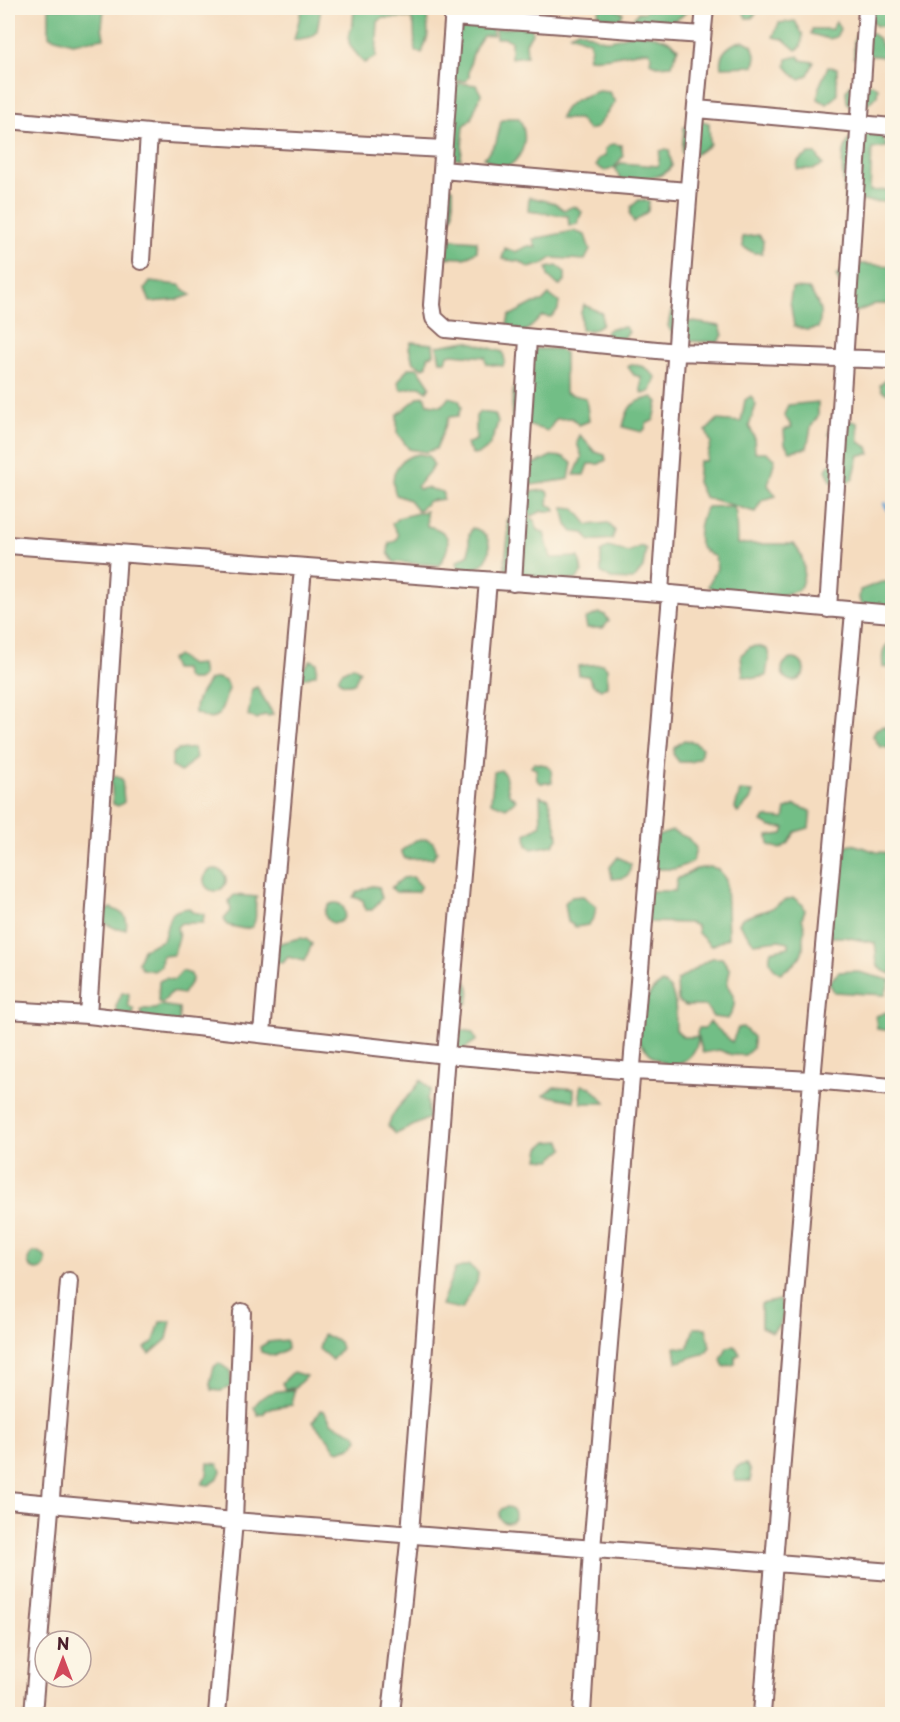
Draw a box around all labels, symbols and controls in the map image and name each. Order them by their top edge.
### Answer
north arrow [33,1629,93,1689]
text: N [57,1631,69,1655]

